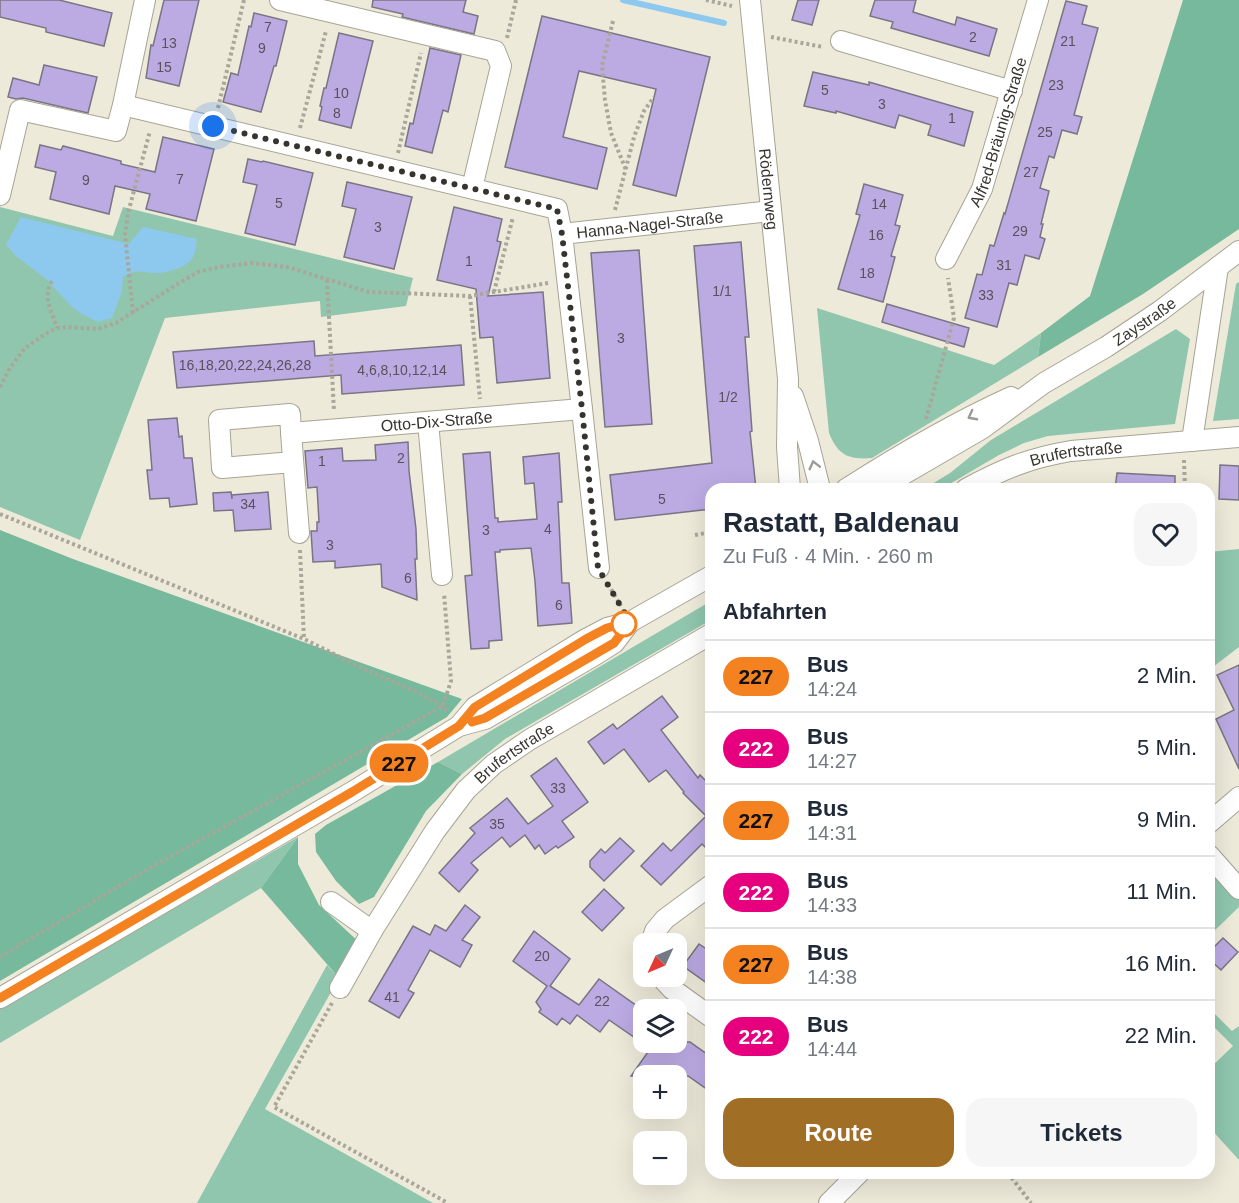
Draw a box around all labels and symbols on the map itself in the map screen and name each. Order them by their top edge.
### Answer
house number: 7 [264,19,272,35]
house number: 2 [969,29,977,45]
house number: 21 [1060,33,1076,49]
house number: 13 [161,35,177,51]
house number: 9 [258,40,266,56]
street label: Alfred-Bräunig-Straße [966,55,1029,209]
house number: 15 [156,59,172,75]
house number: 23 [1048,77,1064,93]
house number: 5 [821,82,829,98]
house number: 10 [333,85,349,101]
house number: 3 [878,96,886,112]
house number: 8 [333,105,341,121]
house number: 1 [948,110,956,126]
your location [198,111,228,141]
house number: 25 [1037,124,1053,140]
street label: Rödernweg [756,147,781,231]
house number: 27 [1023,164,1039,180]
house number: 7 [176,171,184,187]
house number: 9 [82,172,90,188]
house number: 5 [275,195,283,211]
house number: 14 [871,196,887,212]
street label: Hanna-Nagel-Straße [575,208,724,241]
house number: 3 [374,219,382,235]
house number: 29 [1012,223,1028,239]
house number: 16 [868,227,884,243]
house number: 1 [465,253,473,269]
house number: 31 [996,257,1012,273]
house number: 18 [859,265,875,281]
house number: 1/1 [712,283,732,299]
house number: 33 [978,287,994,303]
street label: Zaystraße [1110,294,1179,349]
house number: 3 [617,330,625,346]
house number: 16,18,20,22,24,26,28 [179,357,311,373]
house number: 4,6,8,10,12,14 [357,362,447,378]
house number: 1/2 [718,389,738,405]
street label: Otto-Dix-Straße [380,408,493,434]
one-way arrow [967,409,978,420]
street label: Brufertstraße [1028,438,1123,469]
house number: 2 [397,450,405,466]
house number: 1 [318,453,326,469]
one-way arrow [808,460,821,470]
house number: 5 [658,491,666,507]
house number: 34 [240,496,256,512]
house number: 4 [544,521,552,537]
house number: 3 [482,522,490,538]
house number: 3 [326,537,334,553]
house number: 6 [404,570,412,586]
house number: 6 [555,597,563,613]
unlabelled marker [611,611,637,637]
street label: Brufertstraße [471,719,557,786]
line badge: 227 [364,744,434,783]
house number: 33 [550,780,566,796]
house number: 35 [489,816,505,832]
north arrow [633,933,687,987]
house number: 20 [534,948,550,964]
house number: 41 [384,989,400,1005]
house number: 22 [594,993,610,1009]

